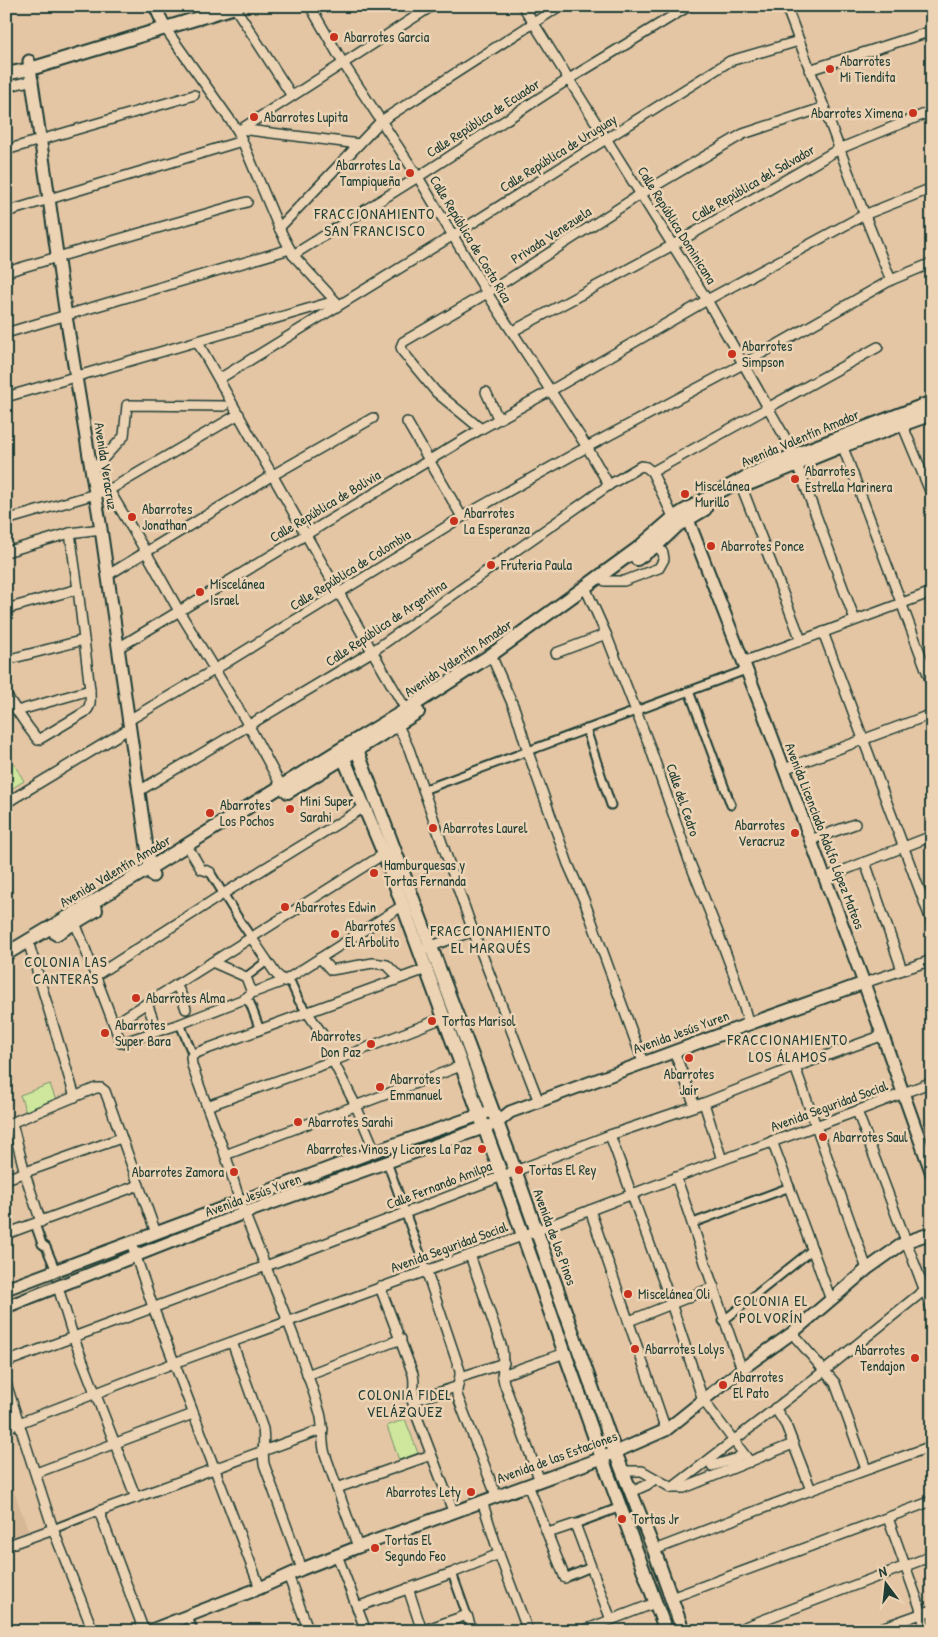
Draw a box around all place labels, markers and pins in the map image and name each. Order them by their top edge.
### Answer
place label: Abarrotes Garcia [344,27,430,46]
marker: Abarrotes Garcia [328,31,340,43]
place label: Abarrotes Mi Tiendita [840,51,896,86]
marker: Abarrotes Mi Tiendita [824,63,836,75]
place label: Abarrotes Ximena [811,103,904,122]
place label: Abarrotes Lupita [264,107,348,127]
marker: Abarrotes Ximena [907,107,919,119]
marker: Abarrotes Lupita [248,111,260,123]
place label: Abarrotes La Tampiqueña [336,155,400,191]
marker: Abarrotes La Tampiqueña [404,167,416,179]
place label: Abarrotes Simpson [742,336,792,372]
marker: Abarrotes Simpson [726,348,738,360]
place label: Abarrotes Estrella Marinera [805,461,893,496]
marker: Abarrotes Estrella Marinera [789,473,801,485]
place label: Miscelánea Murillo [695,476,750,511]
marker: Miscelánea Murillo [679,488,691,500]
place label: Abarrotes Jonathan [142,499,192,534]
place label: Abarrotes La Esperanza [464,503,530,539]
marker: Abarrotes Jonathan [126,511,138,523]
marker: Abarrotes La Esperanza [448,515,460,527]
place label: Abarrotes Ponce [721,536,805,555]
marker: Abarrotes Ponce [705,540,717,552]
place label: Fruteria Paula [500,555,572,574]
marker: Fruteria Paula [485,559,497,571]
place label: Miscelánea Israel [210,574,265,609]
marker: Miscelánea Israel [194,586,206,598]
place label: Mini Super Sarahi [300,791,354,826]
place label: Abarrotes Los Pochos [220,795,274,830]
marker: Mini Super Sarahi [284,803,296,815]
marker: Abarrotes Los Pochos [204,807,216,819]
place label: Abarrotes Veracruz [735,815,785,850]
place label: Abarrotes Laurel [443,818,528,837]
marker: Abarrotes Laurel [427,822,439,834]
marker: Abarrotes Veracruz [789,827,801,839]
place label: Hamburguesas y Tortas Fernanda [384,855,466,890]
marker: Hamburguesas y Tortas Fernanda [368,867,380,879]
place label: Abarrotes Edwin [295,897,376,916]
marker: Abarrotes Edwin [279,901,291,913]
place label: Abarrotes El Arbolito [345,916,399,951]
marker: Abarrotes El Arbolito [329,928,341,940]
place label: Abarrotes Alma [146,988,226,1007]
marker: Abarrotes Alma [130,992,142,1004]
place label: Tortas Marisol [442,1011,516,1030]
place label: Abarrotes Super Bara [115,1015,171,1051]
marker: Tortas Marisol [426,1015,438,1027]
place label: Abarrotes Don Paz [311,1026,361,1061]
marker: Abarrotes Super Bara [99,1027,111,1039]
marker: Abarrotes Don Paz [365,1038,377,1050]
marker: Abarrotes Jair [683,1052,695,1064]
place label: Abarrotes Jair [664,1064,714,1099]
place label: Abarrotes Emmanuel [390,1069,442,1104]
marker: Abarrotes Emmanuel [374,1081,386,1093]
place label: Abarrotes Sarahi [308,1112,393,1131]
marker: Abarrotes Sarahi [292,1116,304,1128]
place label: Abarrotes Saul [833,1127,908,1146]
marker: Abarrotes Saul [817,1131,829,1143]
place label: Abarrotes Vinos y Licores La Paz [307,1139,472,1159]
marker: Abarrotes Vinos y Licores La Paz [476,1143,488,1155]
place label: Tortas El Rey [529,1160,597,1180]
place label: Abarrotes Zamora [132,1162,225,1181]
marker: Tortas El Rey [513,1164,525,1176]
marker: Abarrotes Zamora [228,1166,240,1178]
place label: Miscelánea Oli [638,1284,710,1303]
marker: Miscelánea Oli [622,1288,634,1300]
place label: Abarrotes Lolys [645,1339,724,1359]
place label: Abarrotes Tendajon [855,1340,905,1376]
marker: Abarrotes Lolys [629,1343,641,1355]
marker: Abarrotes Tendajon [909,1352,921,1364]
place label: Abarrotes El Pato [733,1367,783,1402]
marker: Abarrotes El Pato [717,1379,729,1391]
place label: Abarrotes Lety [386,1482,461,1502]
marker: Abarrotes Lety [465,1486,477,1498]
place label: Tortas Jr [632,1509,680,1528]
marker: Tortas Jr [616,1513,628,1525]
place label: Tortas El Segundo Feo [385,1530,446,1566]
marker: Tortas El Segundo Feo [369,1542,381,1554]

